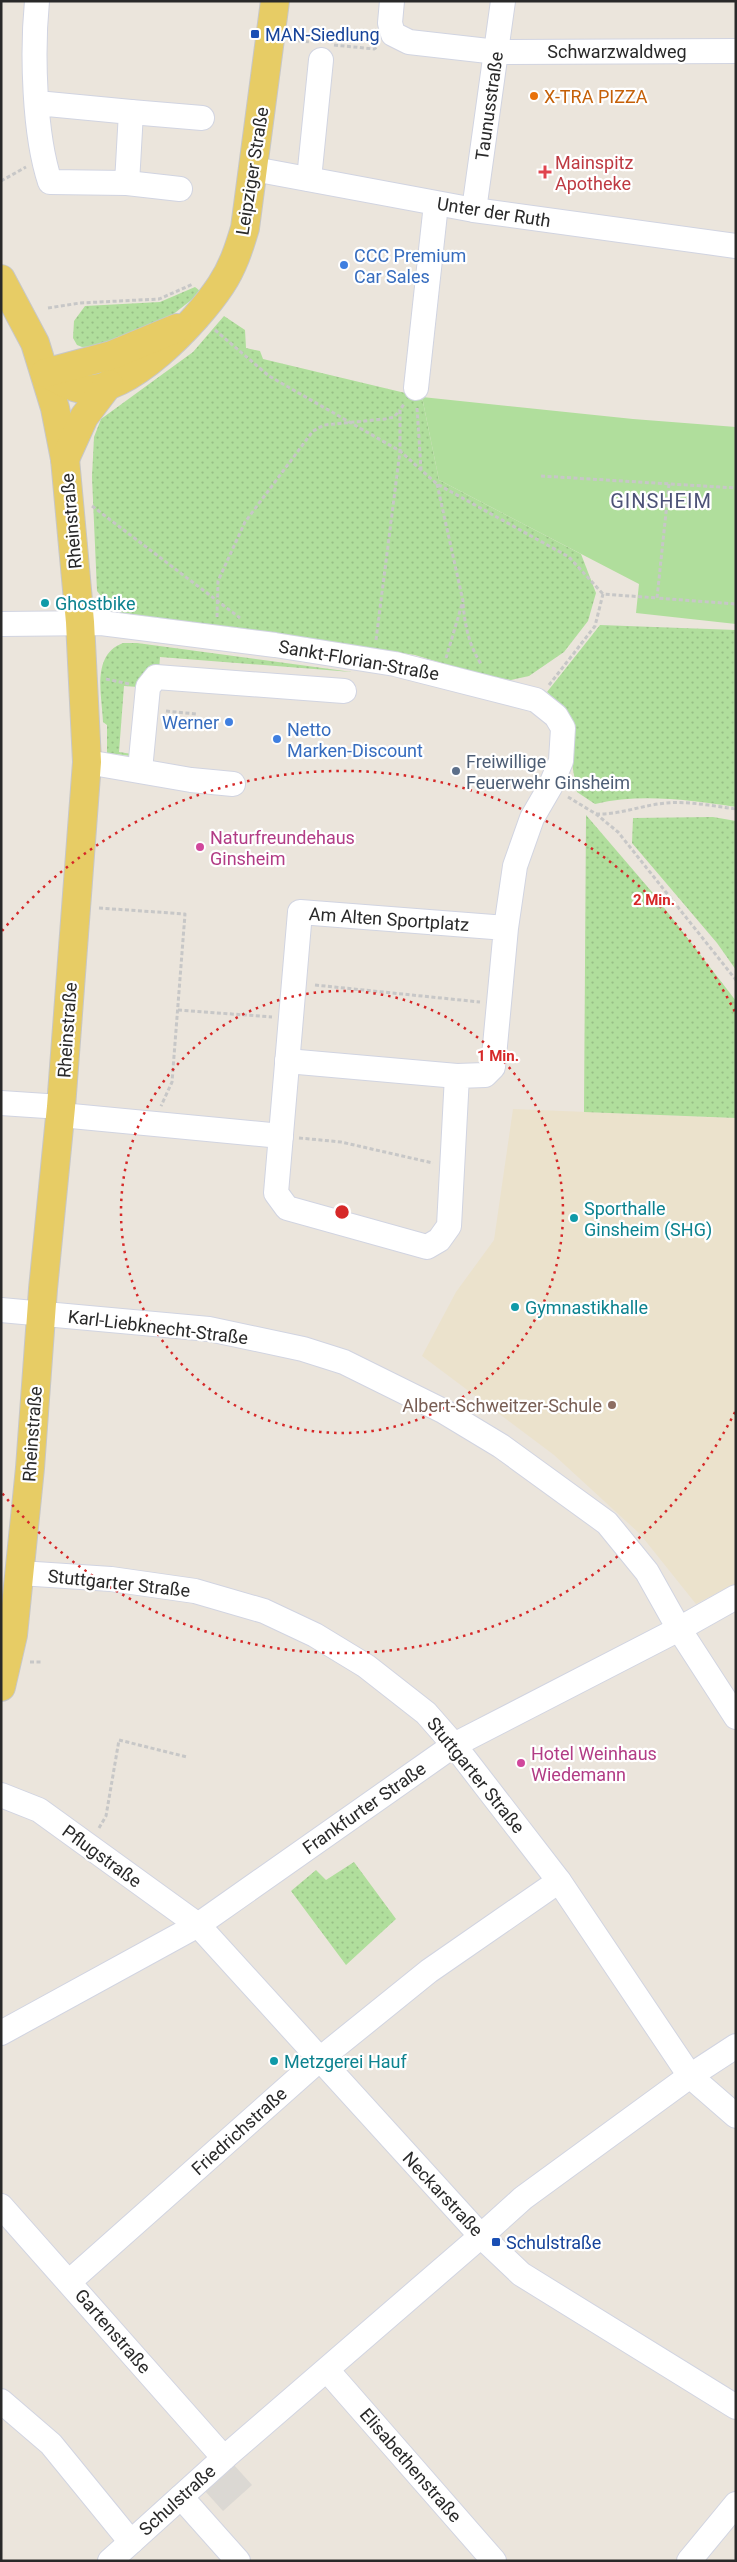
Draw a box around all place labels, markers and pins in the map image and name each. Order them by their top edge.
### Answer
place label: MAN-Siedlung [265,24,380,45]
marker: MAN-Siedlung [249,28,261,40]
place label: X-TRA PIZZA [544,86,648,107]
marker: X-TRA PIZZA [528,90,540,102]
place label: Mainspitz Apotheke [555,152,633,194]
marker: Mainspitz Apotheke [539,166,551,178]
place label: CCC Premium Car Sales [354,245,466,287]
marker: CCC Premium Car Sales [338,259,350,271]
place label: Ghostbike [55,593,136,614]
marker: Ghostbike [39,597,51,609]
place label: Werner [162,712,219,733]
marker: Werner [223,716,235,728]
place label: Netto Marken-Discount [287,719,423,761]
marker: Netto Marken-Discount [271,733,283,745]
place label: Freiwillige Feuerwehr Ginsheim [466,751,630,793]
marker: Freiwillige Feuerwehr Ginsheim [450,765,462,777]
place label: Naturfreundehaus Ginsheim [210,827,355,869]
marker: Naturfreundehaus Ginsheim [194,841,206,853]
place label: Sporthalle Ginsheim (SHG) [584,1198,712,1241]
centre of rings [333,1203,351,1221]
marker: Sporthalle Ginsheim (SHG) [568,1212,580,1224]
place label: Gymnastikhalle [525,1297,648,1318]
marker: Gymnastikhalle [509,1301,521,1313]
place label: Albert-Schweitzer-Schule [402,1395,602,1416]
marker: Albert-Schweitzer-Schule [606,1399,618,1411]
place label: Hotel Weinhaus Wiedemann [531,1743,657,1785]
marker: Hotel Weinhaus Wiedemann [515,1757,527,1769]
place label: Metzgerei Hauf [284,2051,407,2072]
marker: Metzgerei Hauf [268,2055,280,2067]
place label: Schulstraße [506,2232,601,2253]
marker: Schulstraße [490,2236,502,2248]

